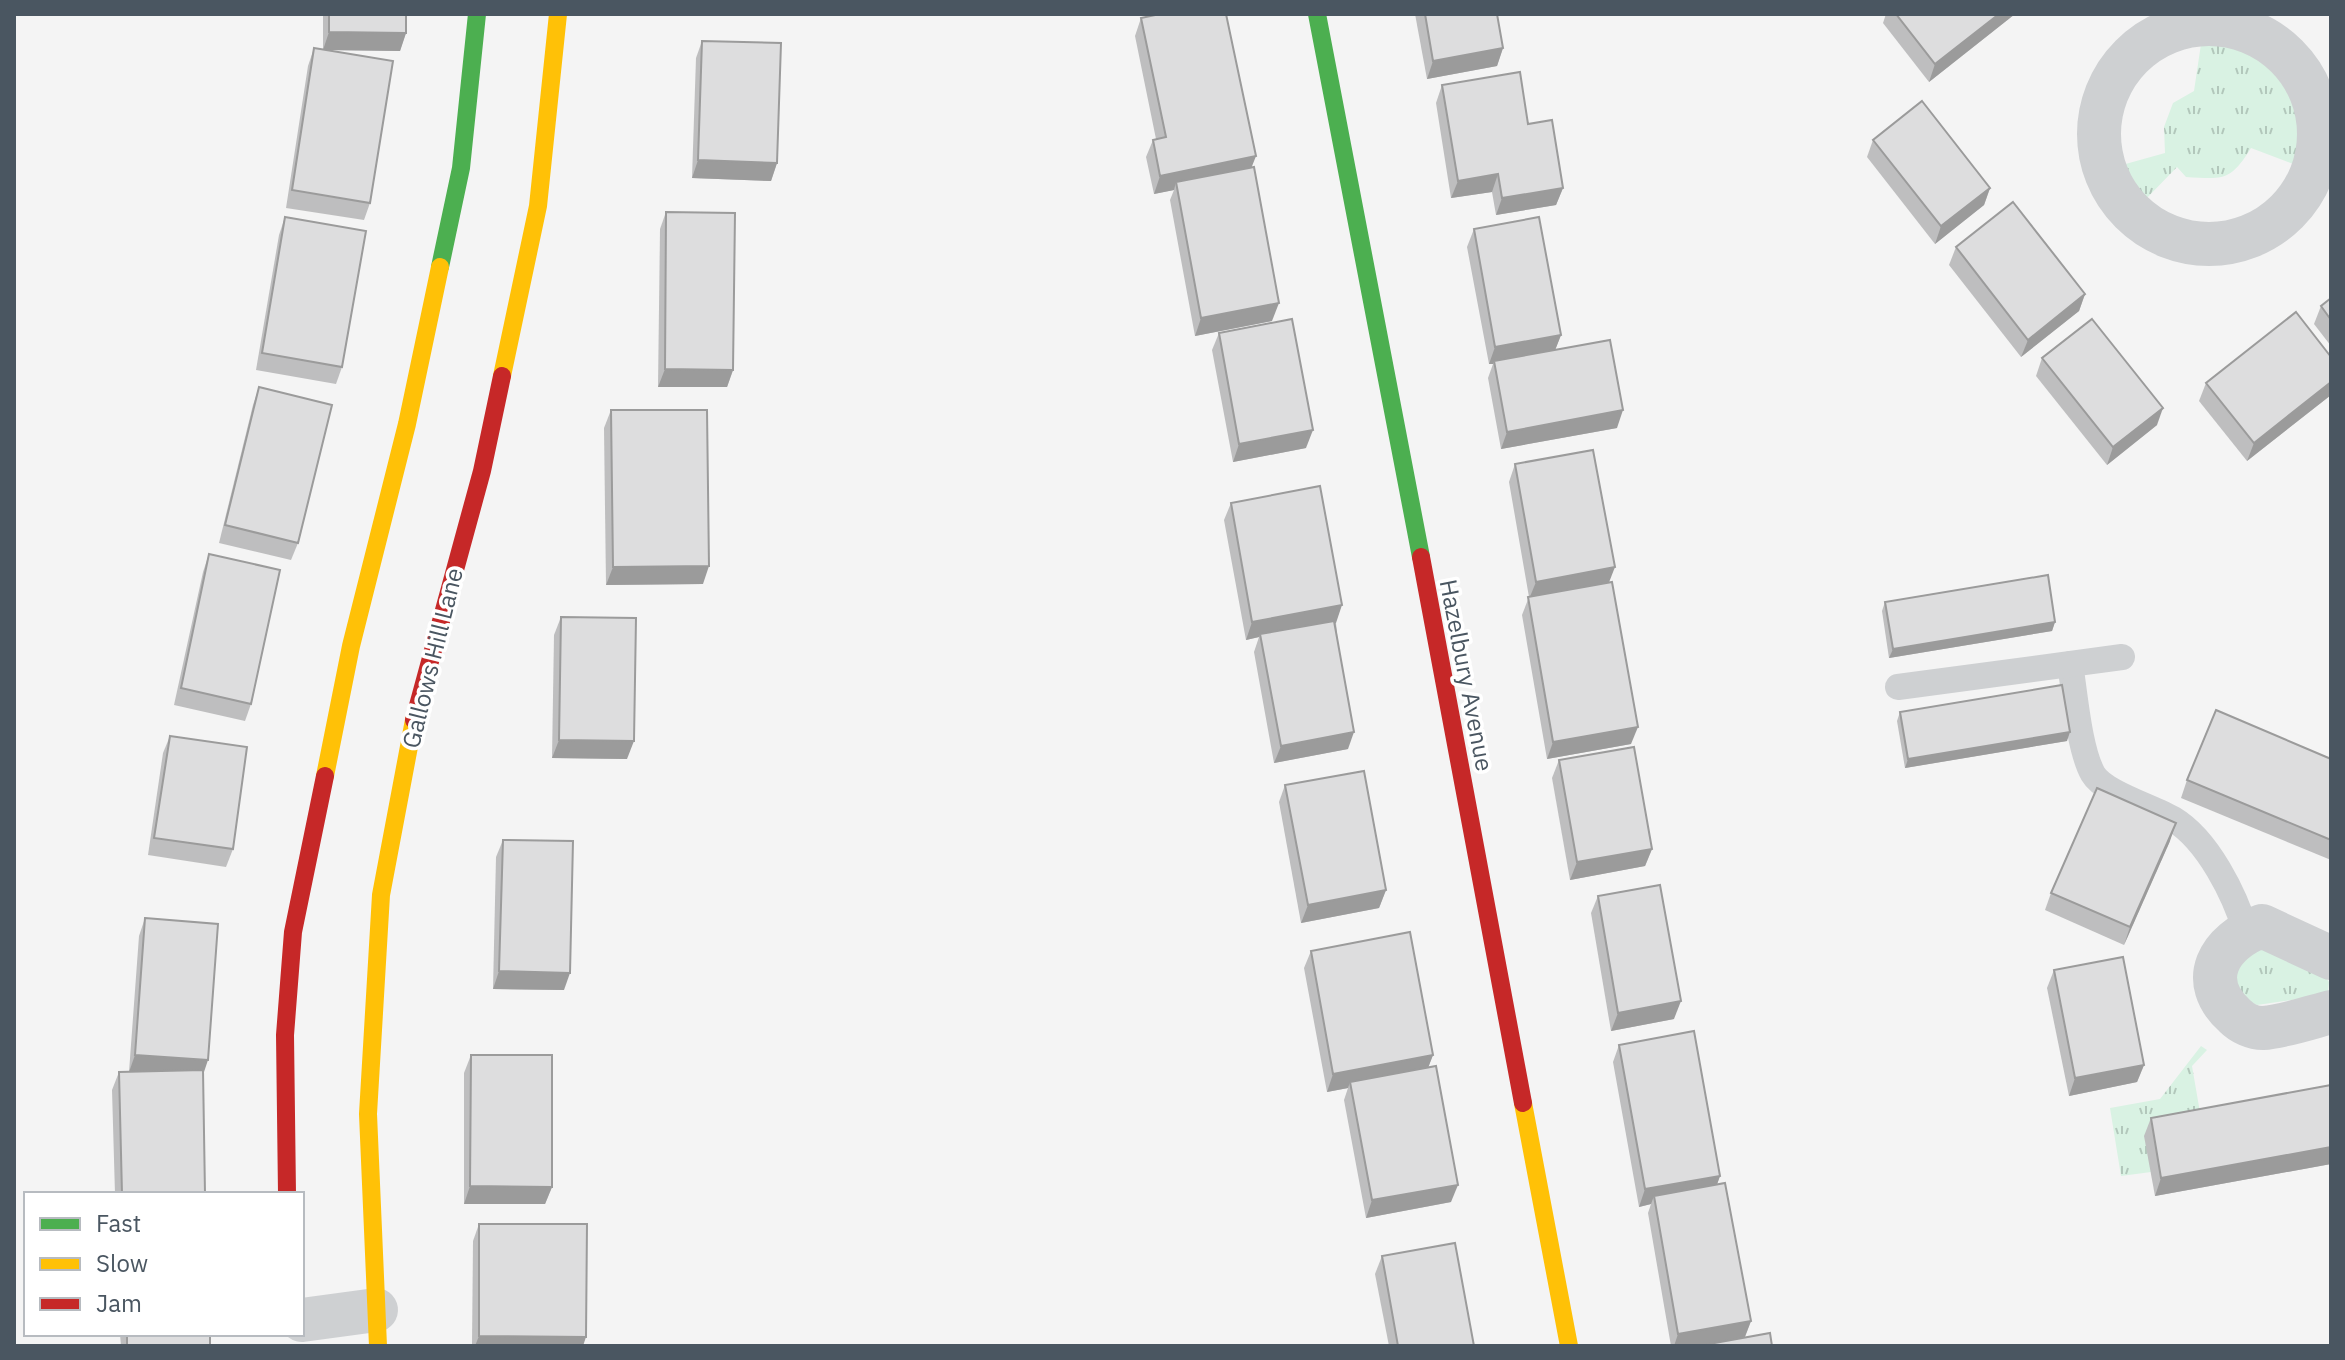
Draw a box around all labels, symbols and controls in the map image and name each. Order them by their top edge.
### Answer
street label: Gallows Hill Lane [394,565,470,751]
street label: Hazelbury Avenue [1433,576,1501,774]
legend [24,1192,304,1336]
text: Fast [96,1207,141,1239]
text: Slow [96,1247,148,1279]
text: Jam [96,1287,142,1319]

